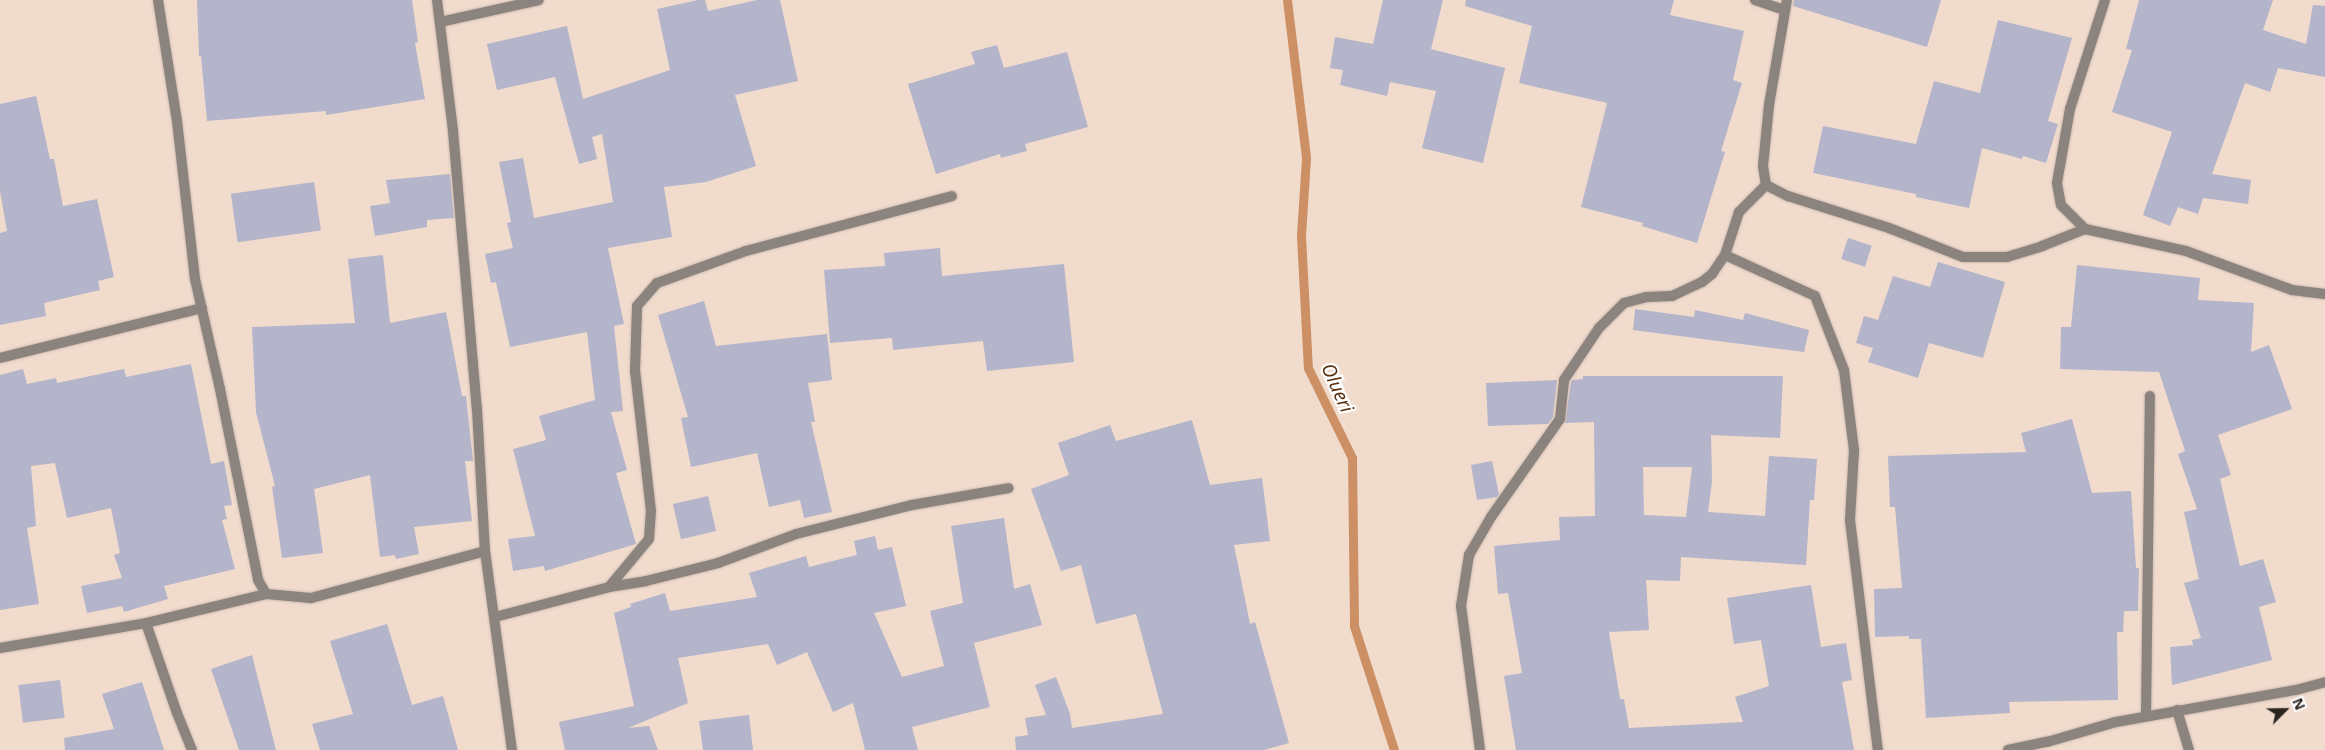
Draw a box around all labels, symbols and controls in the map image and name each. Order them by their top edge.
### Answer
water label: Olueri [1316,360,1358,416]
north arrow [2260,685,2310,735]
text: N [2288,695,2310,713]

